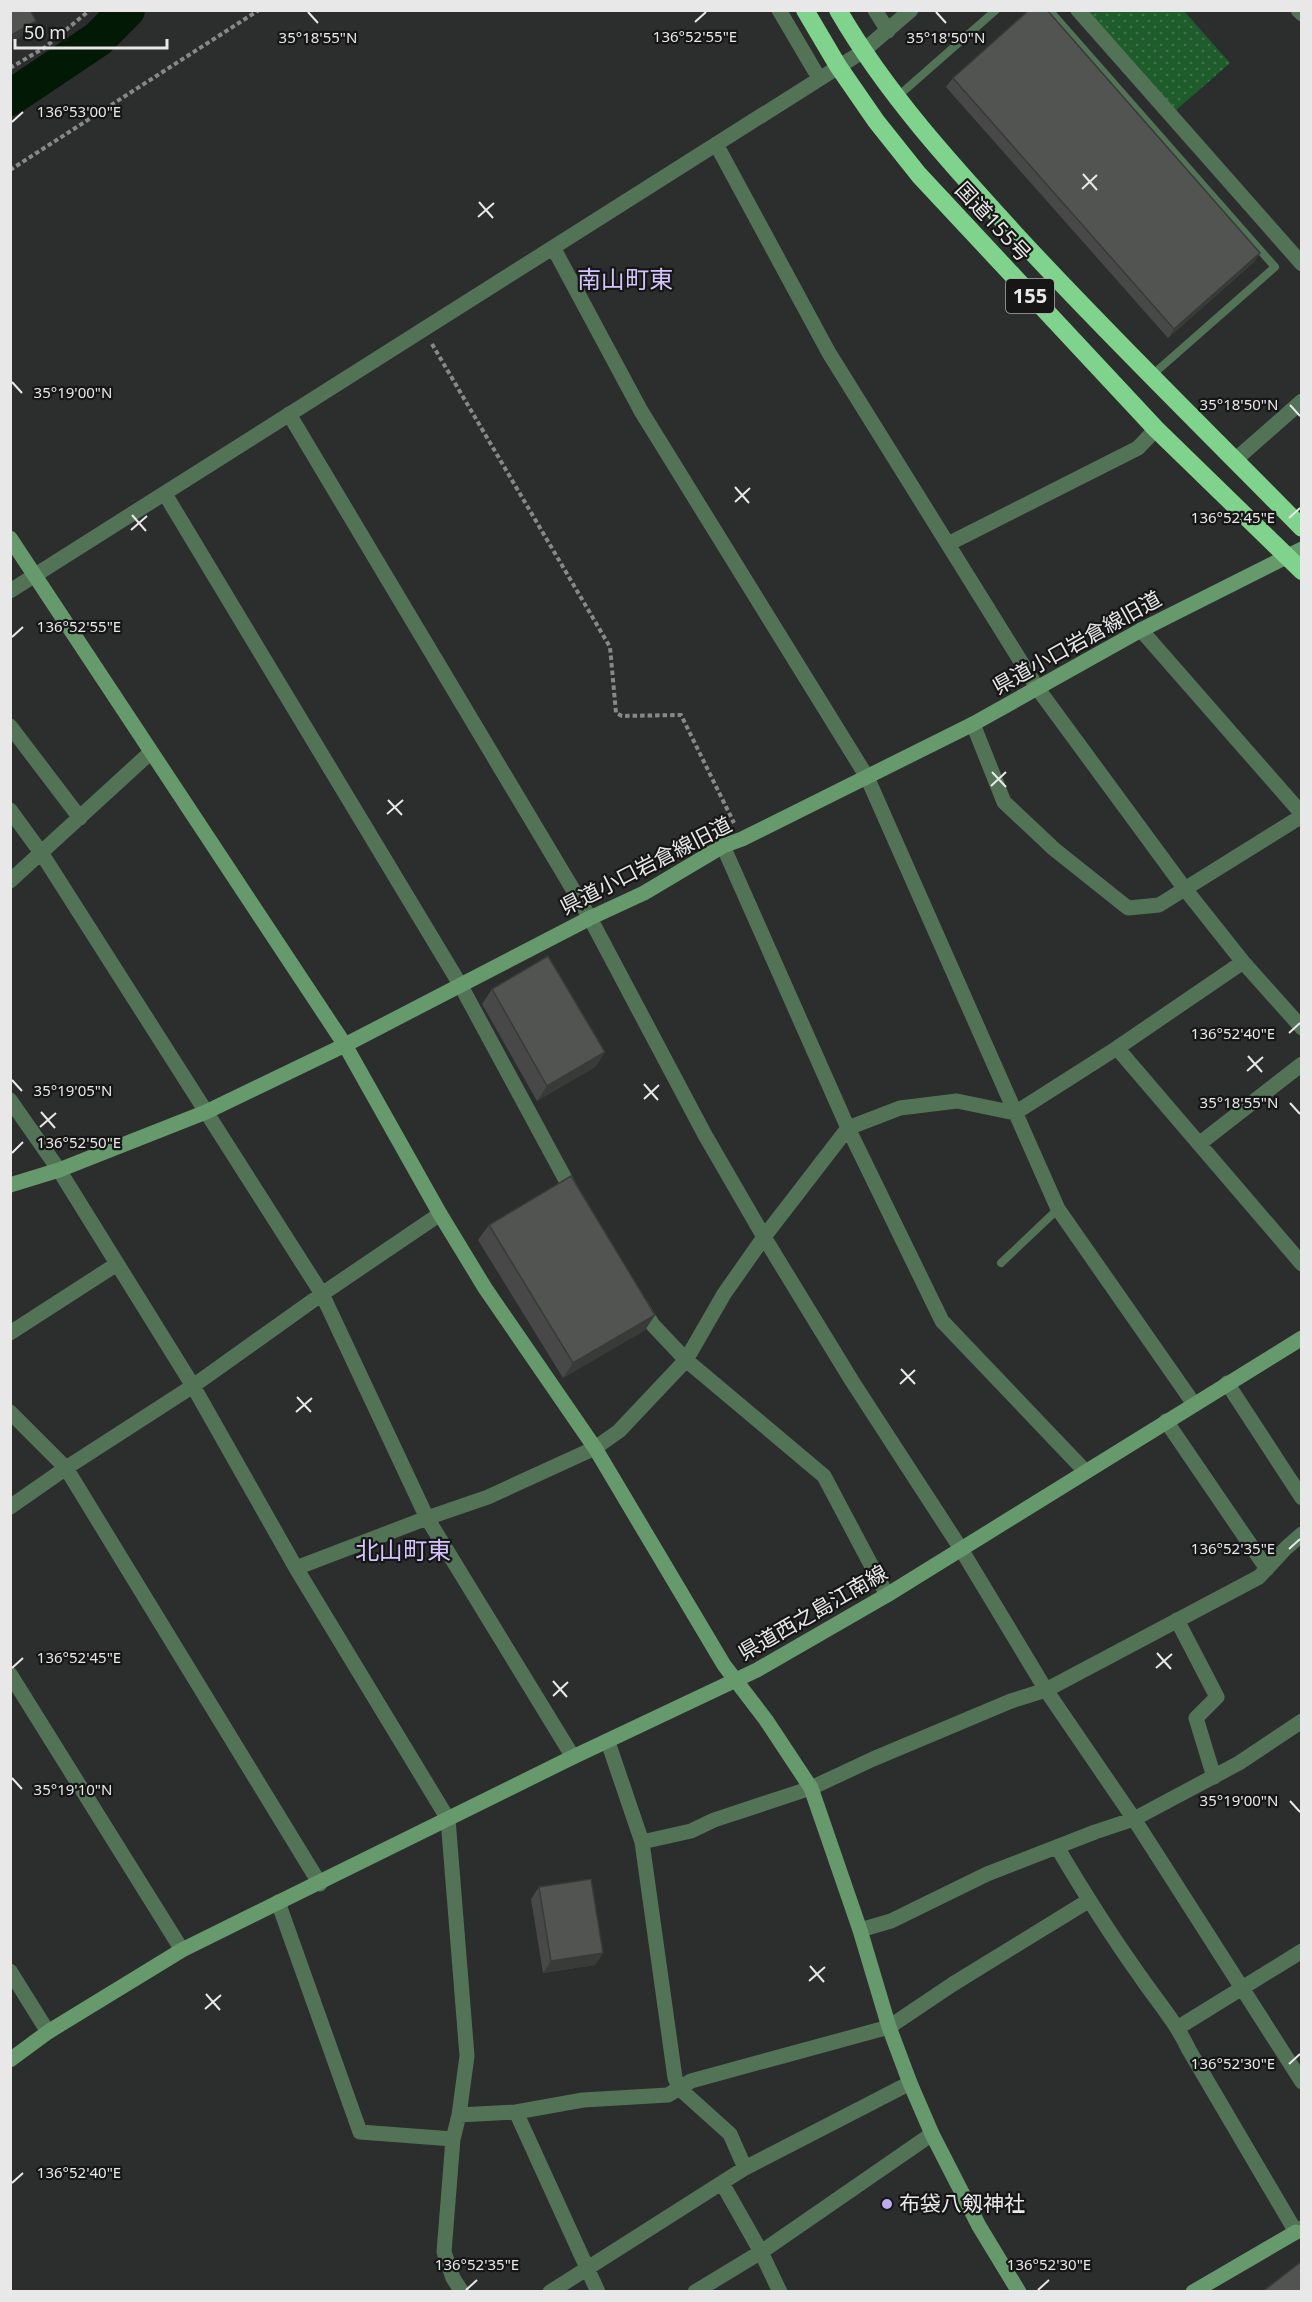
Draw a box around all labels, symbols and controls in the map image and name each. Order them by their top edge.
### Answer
scale bar [15,12,166,50]
text: 50 m [24,20,66,44]
text: 136°52'55"E [653,26,737,46]
text: 35°18'55"N [279,27,357,47]
text: 35°18'50"N [907,27,985,47]
text: 136°53'00"E [37,101,121,121]
street label: 国道155号 [950,176,1038,267]
district label: 南山町東 [577,262,673,295]
road number: 155 [1006,279,1054,313]
text: 35°19'00"N [34,382,112,402]
text: 35°18'50"N [1200,394,1278,414]
text: 136°52'45"E [1191,507,1275,527]
street label: 県道小口岩倉線旧道 [987,584,1166,700]
text: 136°52'55"E [37,616,121,636]
street label: 県道小口岩倉線旧道 [555,810,736,920]
text: 136°52'40"E [1191,1023,1275,1043]
text: 35°19'05"N [34,1080,112,1100]
text: 35°18'55"N [1200,1092,1278,1112]
text: 136°52'50"E [37,1132,121,1152]
district label: 北山町東 [355,1533,451,1566]
text: 136°52'35"E [1191,1538,1275,1558]
street label: 県道西之島江南線 [733,1558,892,1666]
text: 136°52'45"E [37,1647,121,1667]
text: 35°19'10"N [34,1779,112,1799]
text: 35°19'00"N [1200,1790,1278,1810]
text: 136°52'30"E [1191,2053,1275,2073]
text: 136°52'40"E [37,2162,121,2182]
place label: 布袋八剱神社 [899,2189,1025,2217]
marker: 布袋八剱神社 [880,2197,894,2211]
text: 136°52'35"E [435,2254,519,2274]
text: 136°52'30"E [1007,2254,1091,2274]

